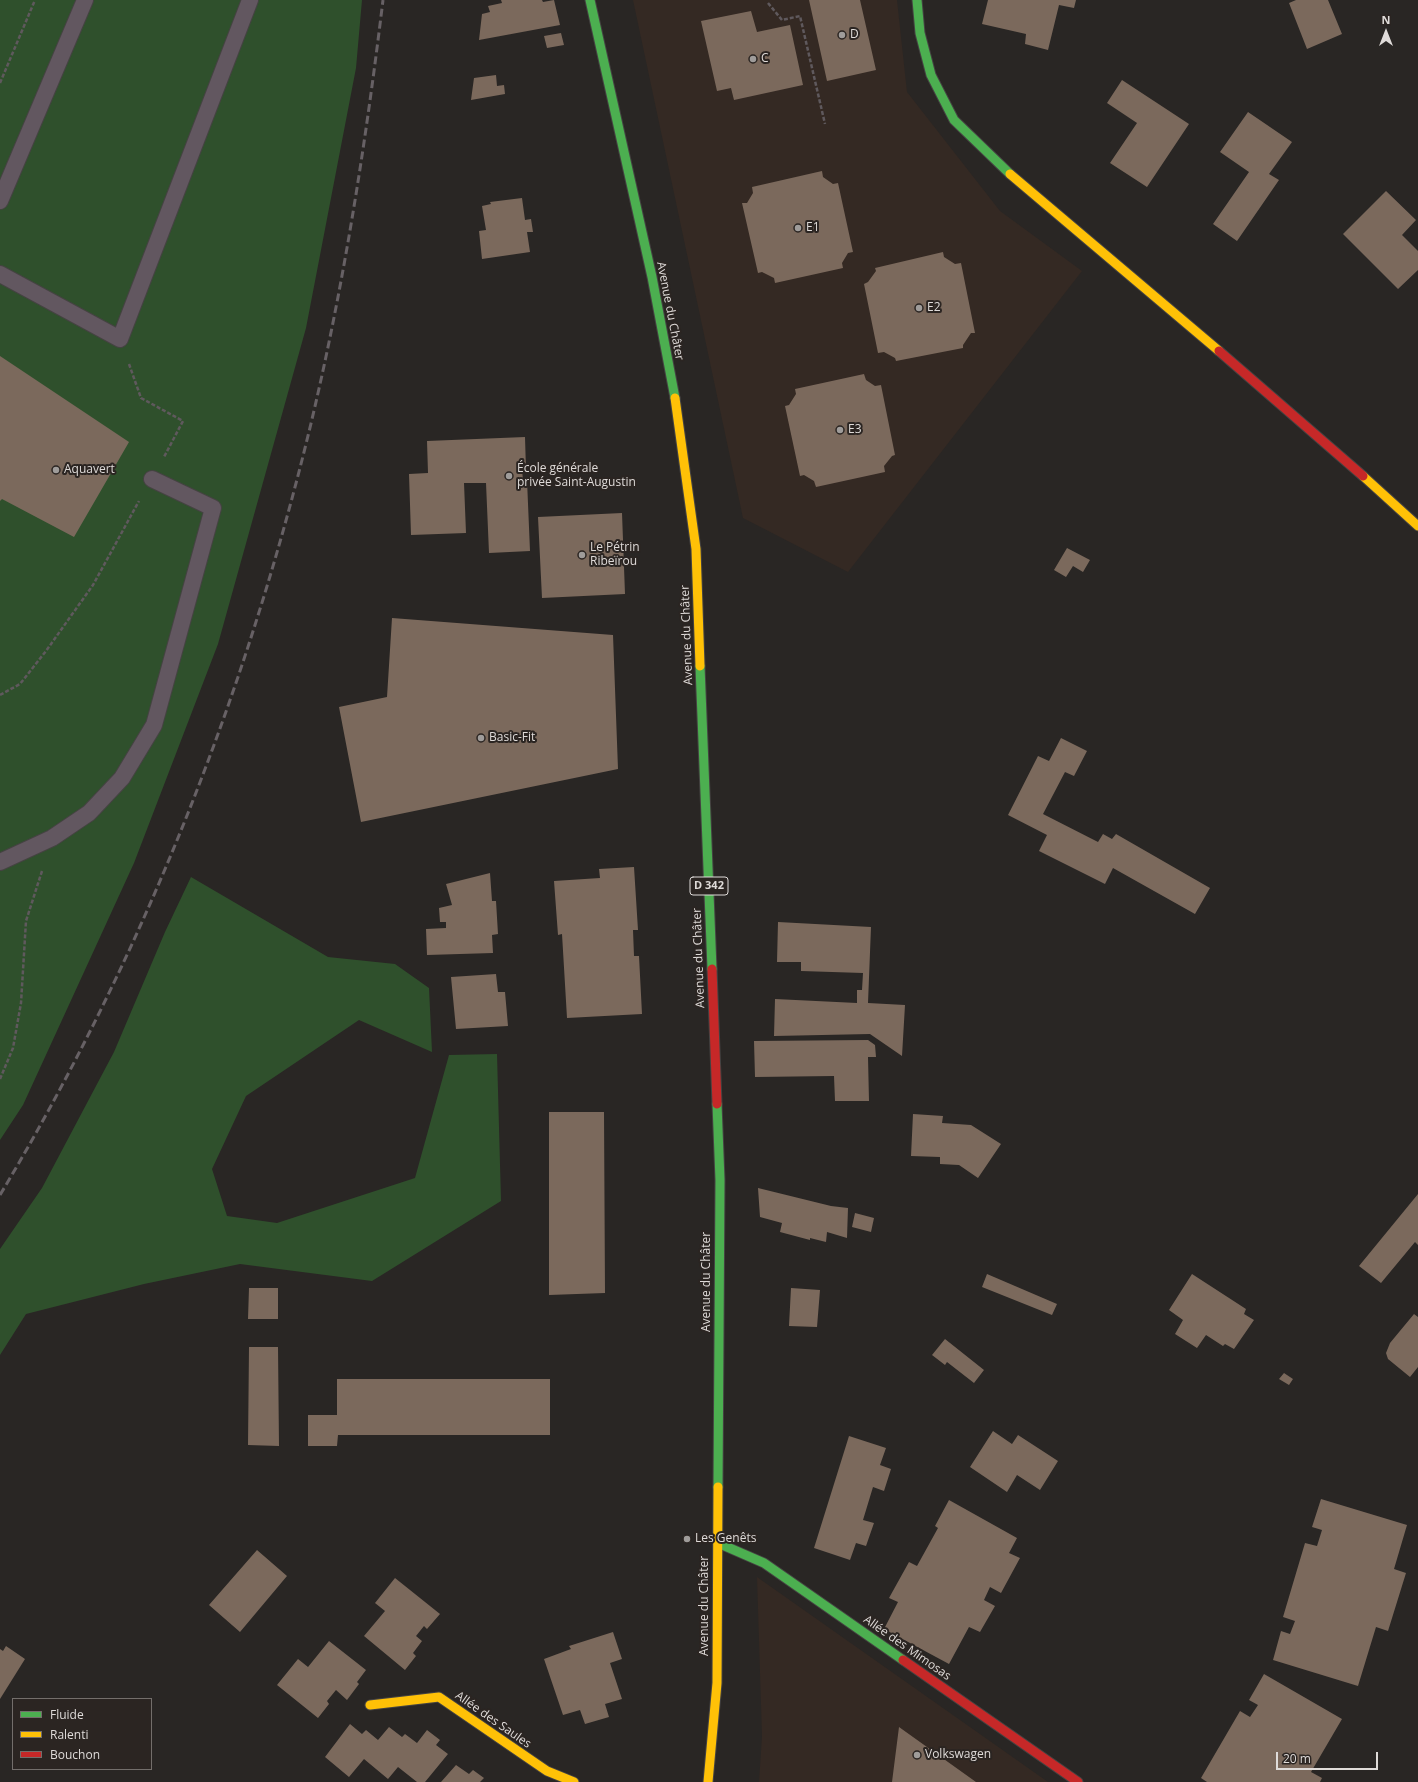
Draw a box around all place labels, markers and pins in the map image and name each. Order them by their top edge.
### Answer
place label: D [850,28,859,42]
marker: D [837,30,847,40]
place label: C [761,52,769,66]
marker: C [748,54,758,64]
place label: E1 [806,221,820,235]
marker: E1 [793,223,803,233]
place label: E2 [927,301,941,315]
marker: E2 [914,303,924,313]
place label: E3 [848,423,862,437]
marker: E3 [835,425,845,435]
place label: École générale privée Saint-Augustin [517,462,636,490]
place label: Aquavert [64,463,115,477]
marker: Aquavert [51,465,61,475]
marker: École générale privée Saint-Augustin [504,471,514,481]
place label: Le Pétrin Ribeïrou [590,541,640,569]
marker: Le Pétrin Ribeïrou [577,550,587,560]
place label: Basic-Fit [489,731,535,745]
marker: Basic-Fit [476,733,486,743]
place label: Les Genêts [695,1532,756,1546]
marker: Les Genêts [682,1534,692,1544]
place label: Volkswagen [925,1748,991,1762]
marker: Volkswagen [912,1750,922,1760]

